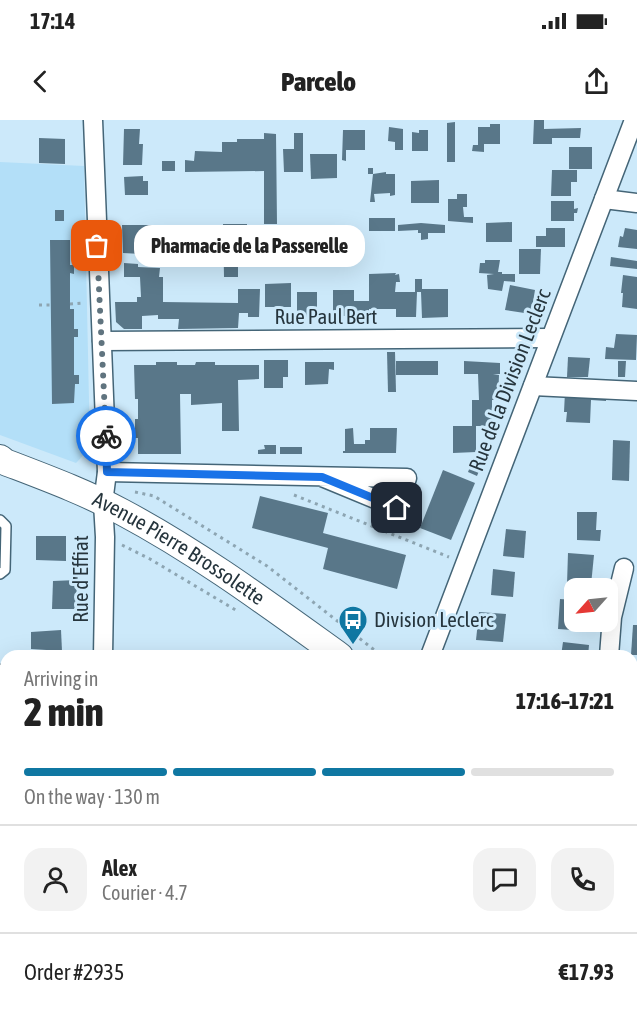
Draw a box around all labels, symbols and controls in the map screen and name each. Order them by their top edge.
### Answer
text: 17:14 [30,8,75,34]
icon: back [24,65,57,98]
icon: share [580,65,613,98]
text: Parcelo [281,66,356,97]
pin [71,220,122,271]
callout: Pharmacie de la Passerelle [133,225,364,267]
icon: bag [80,229,113,262]
text: Pharmacie de la Passerelle [151,234,348,257]
street label: Rue de la Division Leclerc [463,285,555,474]
street label: Rue Paul Bert [275,304,377,328]
courier [76,406,136,466]
icon: bike [90,420,123,453]
pin [371,482,422,533]
street label: Avenue Pierre Brossolette [89,486,270,609]
icon: home [380,491,413,524]
street label: Rue d'Effiat [68,535,92,623]
north arrow [564,578,618,632]
map controls [564,578,618,632]
bus stop icon: Division Leclerc [337,604,369,646]
place label: Division Leclerc [374,607,494,631]
text: Arriving in [24,667,98,690]
text: 17:16–17:21 [516,688,614,714]
text: 2 min [24,690,104,734]
text: On the way · 130 m [24,785,160,808]
button: person [24,848,87,911]
button: chat [473,848,536,911]
button: phone [551,848,614,911]
text: Alex [102,855,137,881]
text: Courier · 4.7 [102,881,188,904]
text: Order #2935 [24,959,124,985]
text: €17.93 [559,959,614,985]

